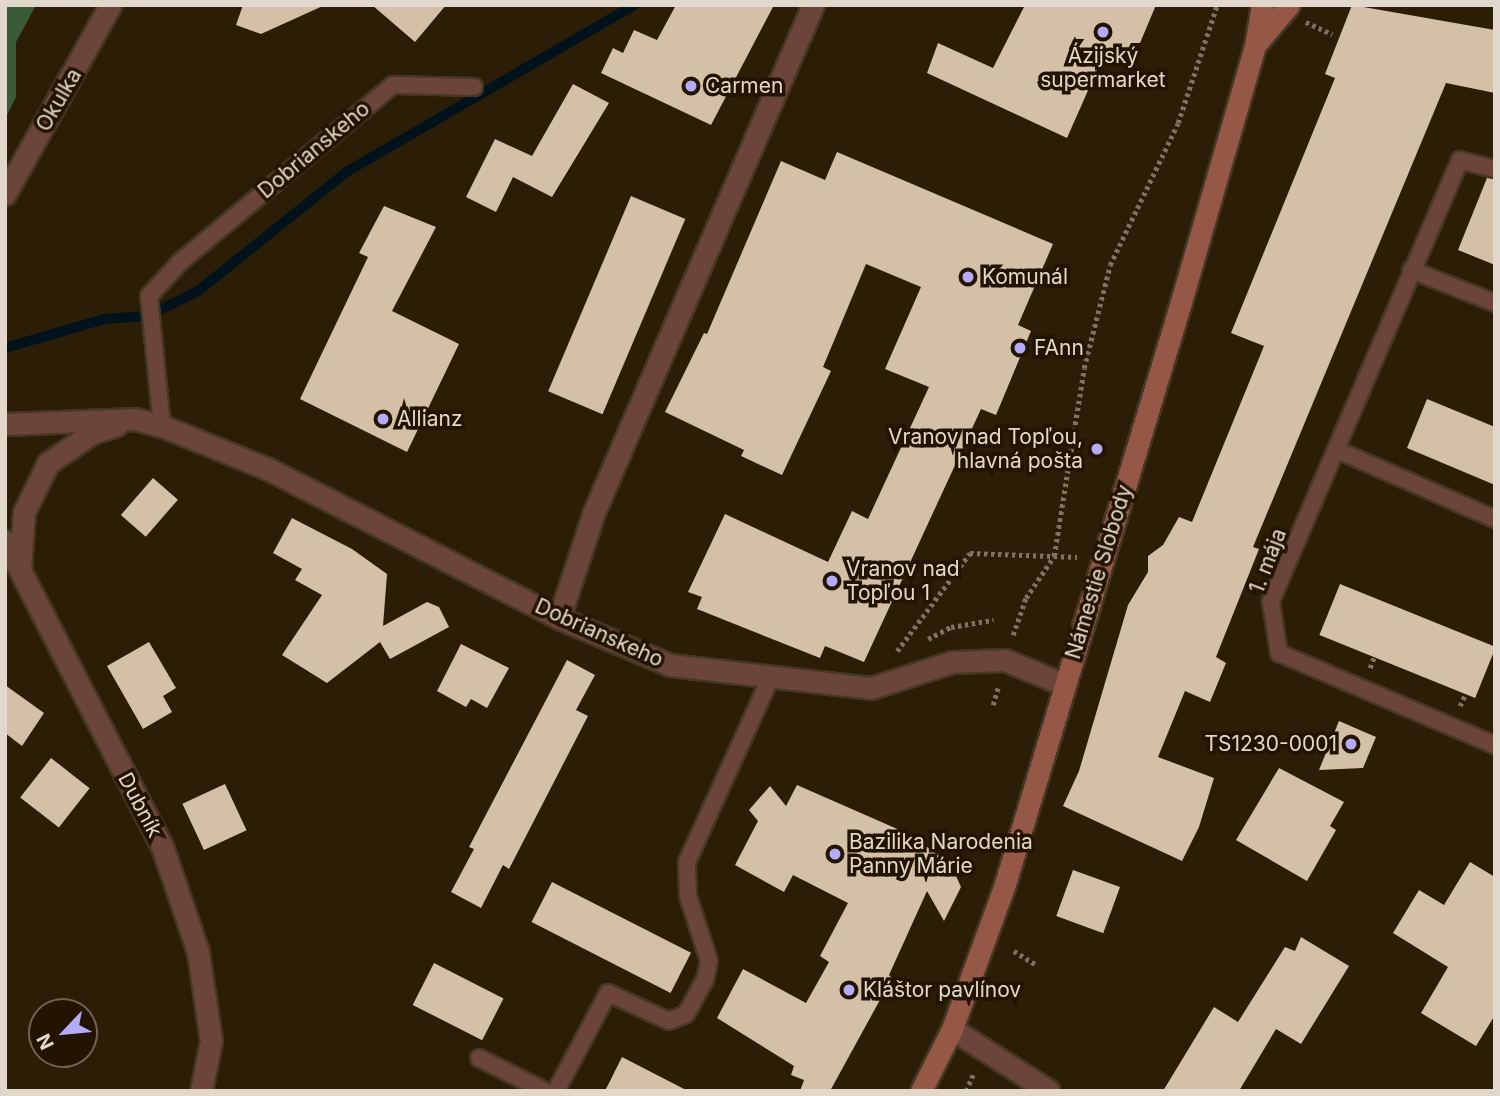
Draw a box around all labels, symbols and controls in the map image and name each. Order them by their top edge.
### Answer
marker: Ázijský supermarket [1095,24,1111,40]
place label: Ázijský supermarket [1040,43,1166,93]
street label: Okulka [31,64,87,136]
place label: Carmen [705,73,783,99]
marker: Carmen [683,78,699,94]
street label: Dobrianskeho [253,96,375,204]
place label: Komunál [982,264,1068,290]
marker: Komunál [960,269,976,285]
place label: FAnn [1034,335,1084,361]
marker: FAnn [1012,340,1028,356]
place label: Allianz [397,406,463,432]
marker: Allianz [375,411,391,427]
place label: Vranov nad Topľou, hlavná pošta [888,424,1083,474]
marker: Vranov nad Topľou, hlavná pošta [1089,441,1105,457]
street label: Námestie Slobody [1061,482,1137,662]
street label: 1. mája [1244,525,1292,597]
place label: Vranov nad Topľou 1 [846,556,960,606]
marker: Vranov nad Topľou 1 [824,573,840,589]
street label: Dobrianskeho [531,594,667,672]
place label: TS1230-0001 [1204,731,1337,757]
marker: TS1230-0001 [1343,736,1359,752]
street label: Dubník [113,768,167,842]
place label: Bazilika Narodenia Panny Márie [849,829,1033,879]
marker: Bazilika Narodenia Panny Márie [827,846,843,862]
place label: Kláštor pavlínov [863,977,1021,1003]
marker: Kláštor pavlínov [841,982,857,998]
north arrow [28,998,98,1068]
text: N [32,1030,59,1053]

